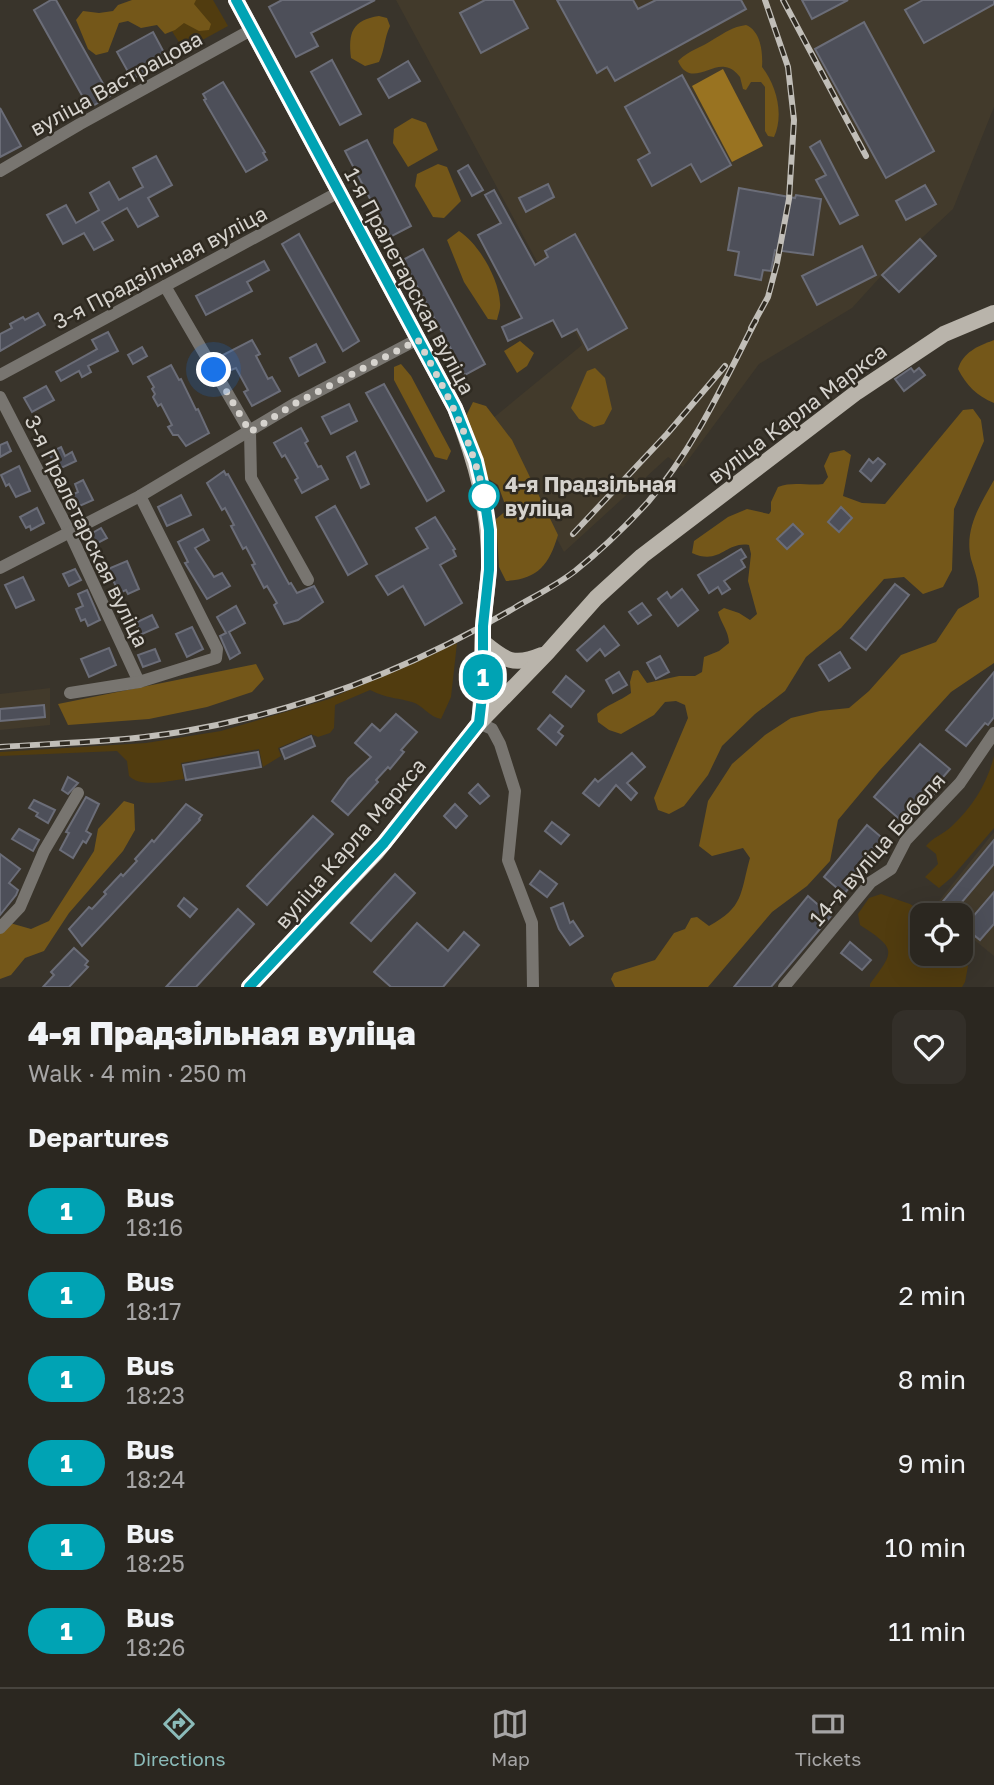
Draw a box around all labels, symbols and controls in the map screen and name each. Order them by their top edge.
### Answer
street label: вуліца Вастрацова [25,25,207,141]
street label: 1-я Пралетарская вуліца [339,163,481,399]
street label: 3-я Прадзільная вуліца [49,200,271,334]
street label: вуліца Карла Маркса [702,337,892,489]
your location [196,352,231,387]
street label: 3-я Пралетарская вуліца [19,411,155,651]
place label: 4-я Прадзільная вуліца [505,471,676,521]
marker: 4-я Прадзільная вуліца [469,481,499,511]
line badge: 1 [460,654,506,700]
text: 1 [477,662,489,691]
street label: вуліца Карла Маркса [269,752,431,934]
street label: 14-я вуліца Бебеля [804,767,950,931]
map controls [910,903,973,966]
button: locate [910,903,973,966]
button: heart [892,1010,966,1084]
text: 4-я Прадзільная вуліца [28,1013,416,1052]
text: Walk · 4 min · 250 m [28,1059,247,1087]
text: Departures [28,1122,169,1153]
text: Bus [126,1182,174,1213]
text: 1 [60,1196,73,1225]
text: 1 min [901,1196,966,1227]
text: 18:16 [126,1213,183,1241]
text: Bus [126,1266,174,1297]
text: 1 [60,1280,73,1309]
text: 2 min [898,1280,966,1311]
text: 18:17 [126,1297,181,1325]
text: Bus [126,1350,174,1381]
text: 1 [60,1364,73,1393]
text: 8 min [898,1364,966,1395]
text: 18:23 [126,1381,185,1409]
text: Bus [126,1434,174,1465]
text: 1 [60,1448,73,1477]
text: 9 min [898,1448,966,1479]
text: 18:24 [126,1465,185,1493]
text: Bus [126,1518,174,1549]
text: 1 [60,1532,73,1561]
text: 10 min [885,1532,966,1563]
text: 18:25 [126,1549,185,1577]
text: Bus [126,1602,174,1633]
text: 1 [60,1616,73,1645]
text: 11 min [888,1616,966,1647]
text: 18:26 [126,1633,185,1661]
tab: Directions [133,1705,226,1770]
tab: Map [491,1705,530,1770]
tab: Tickets [795,1705,861,1770]

